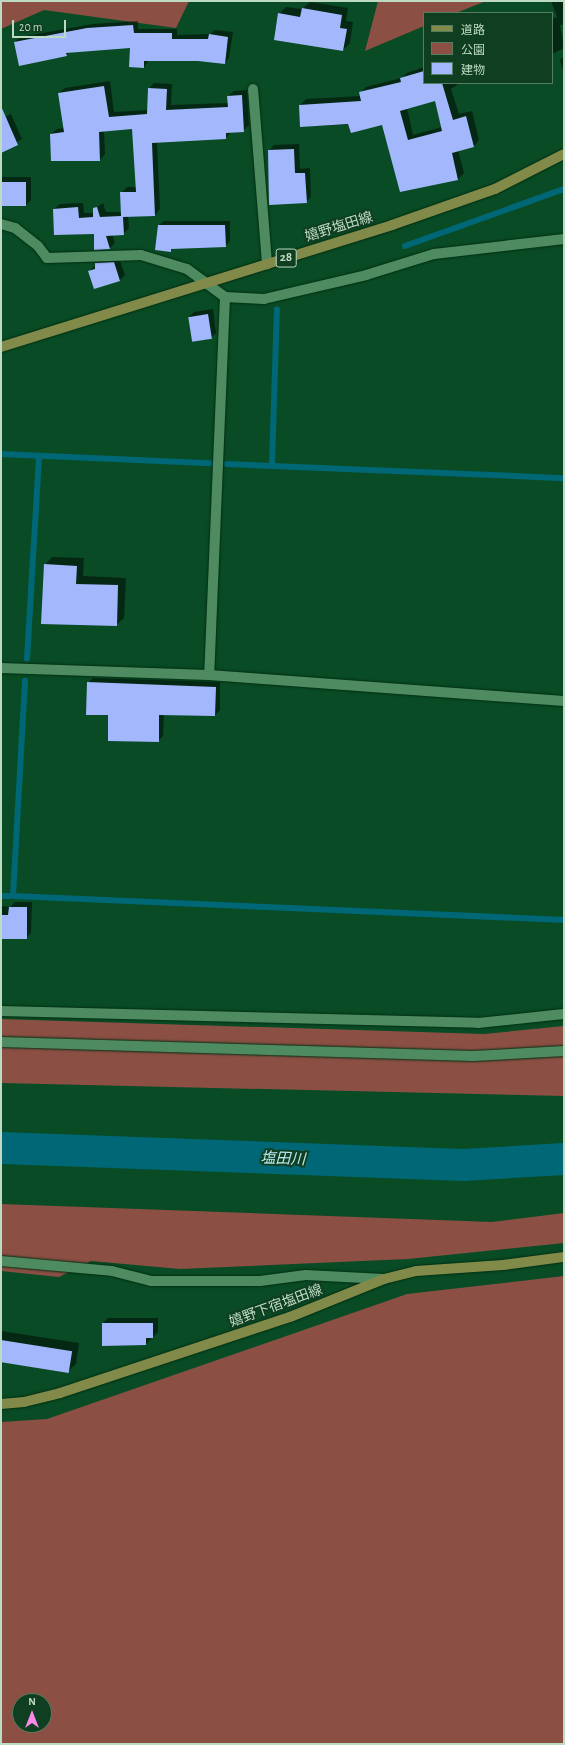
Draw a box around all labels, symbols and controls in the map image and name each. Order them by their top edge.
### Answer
scale bar [14,12,68,38]
legend [423,12,553,84]
text: 20 m [19,21,42,33]
text: 道路 [461,24,485,36]
text: 公園 [461,44,485,56]
text: 建物 [461,64,485,76]
street label: 嬉野塩田線 [303,209,375,245]
road number: 28 [275,247,297,269]
water label: 塩田川 [260,1149,306,1169]
street label: 嬉野下宿塩田線 [227,1281,325,1331]
north arrow [12,1693,52,1733]
text: N [28,1696,36,1707]

